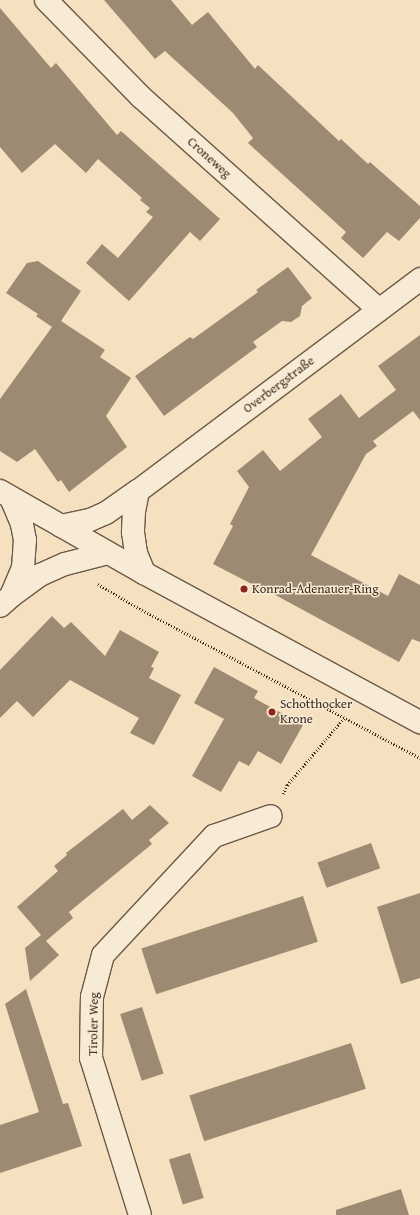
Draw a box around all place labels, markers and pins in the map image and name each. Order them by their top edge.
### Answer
place label: Konrad-Adenauer-Ring [252,581,379,597]
marker: Konrad-Adenauer-Ring [239,584,249,594]
place label: Schotthocker Krone [280,697,352,728]
marker: Schotthocker Krone [267,707,277,717]

